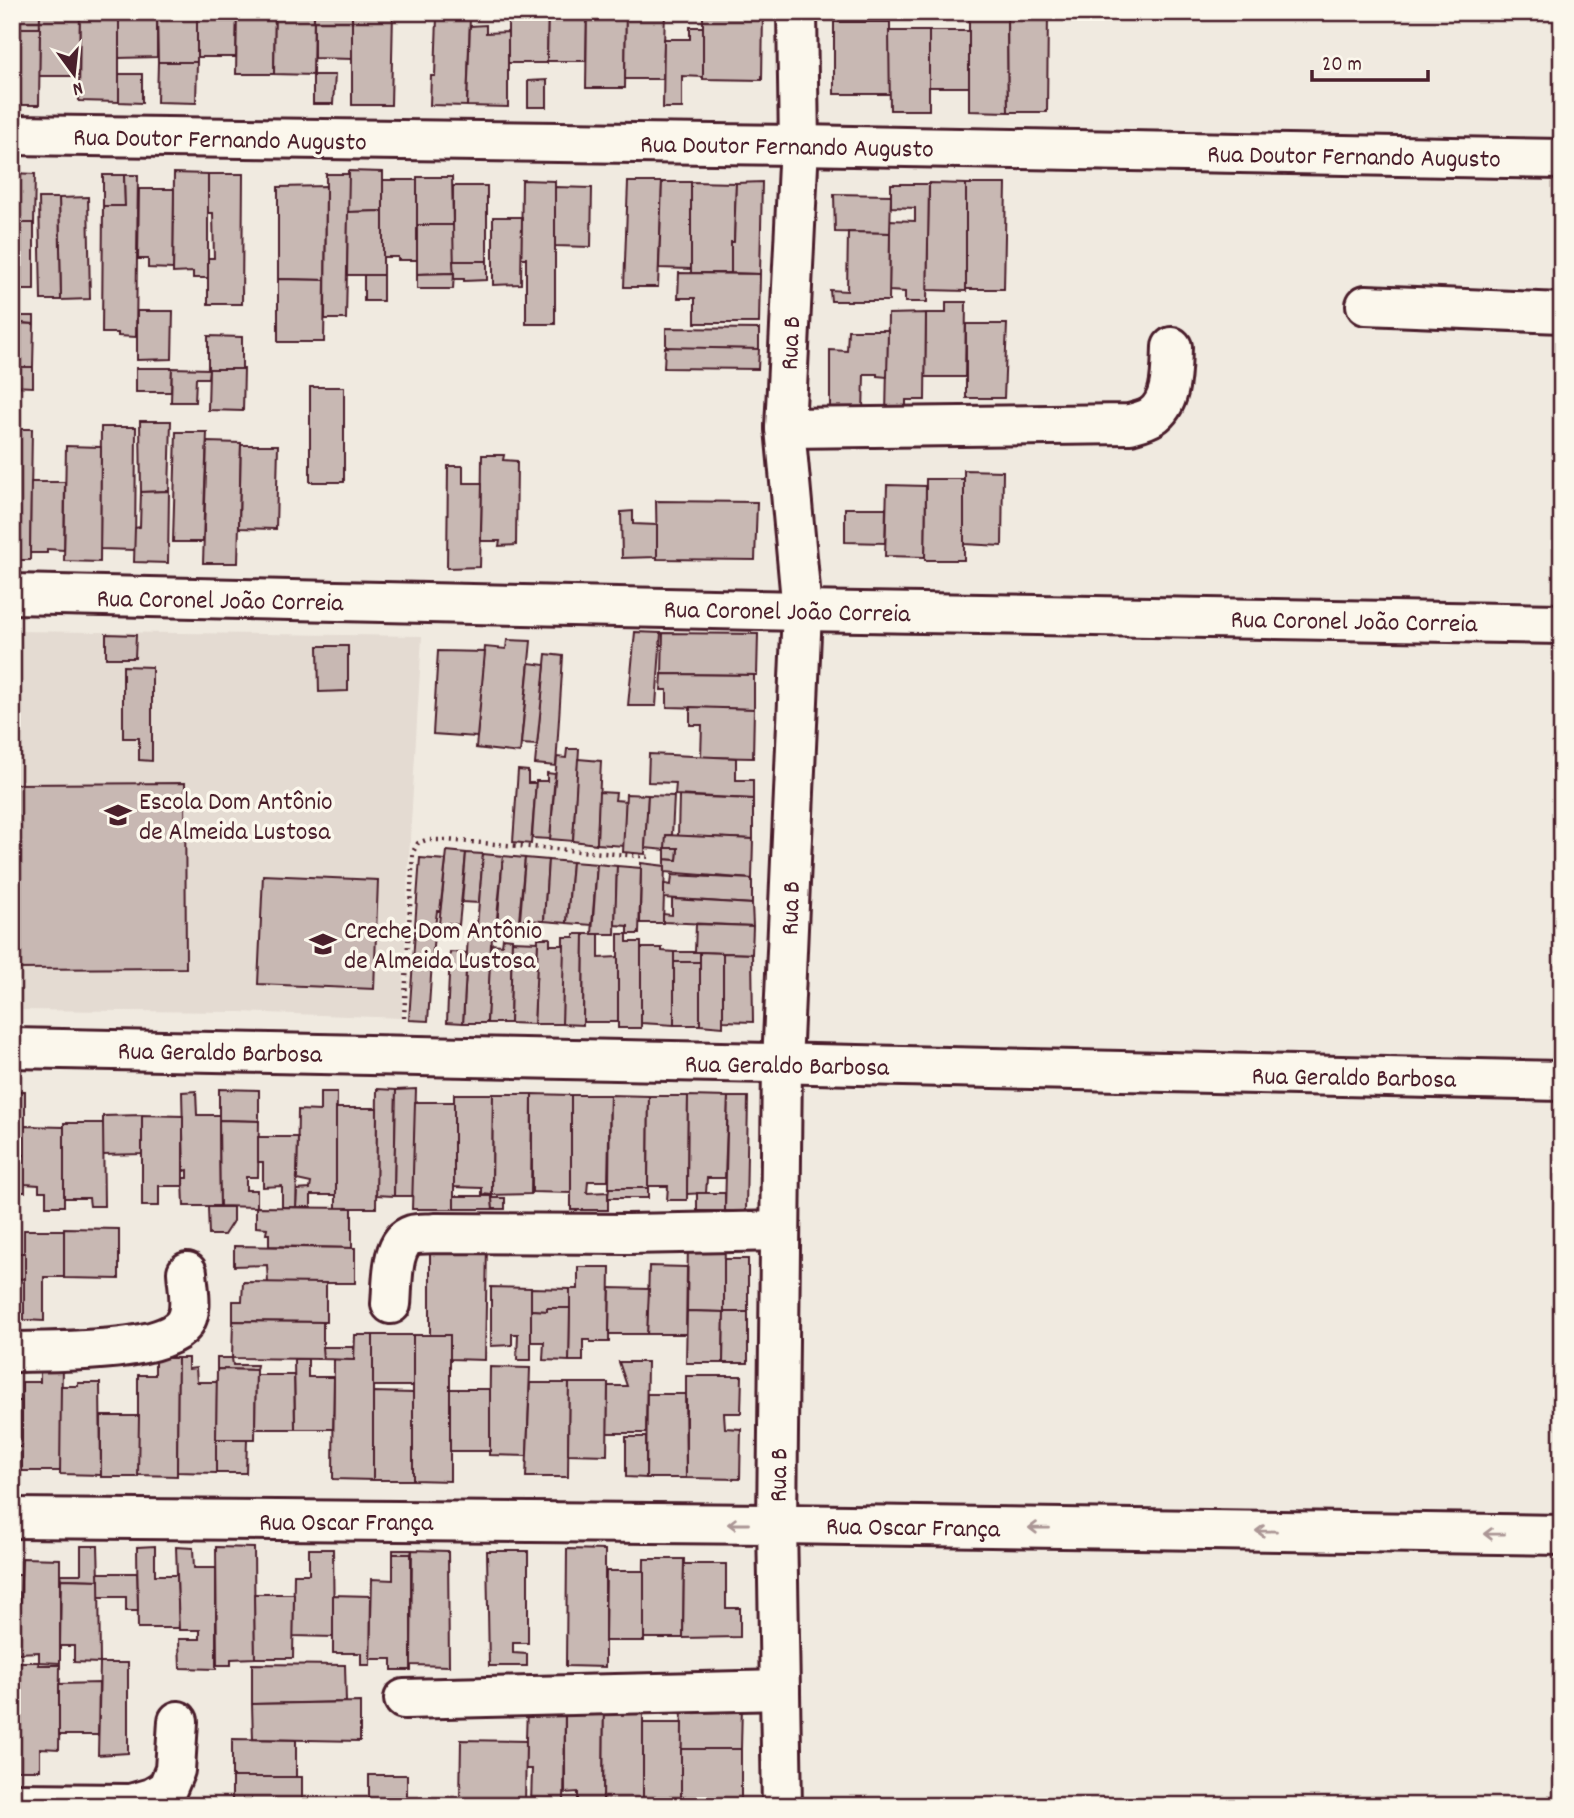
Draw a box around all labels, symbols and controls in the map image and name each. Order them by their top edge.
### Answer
north arrow [38,38,108,108]
scale bar [1312,38,1427,82]
text: 20 m [1322,51,1362,81]
text: N [69,73,86,101]
street label: Rua Doutor Fernando Augusto [73,120,367,163]
street label: Rua Doutor Fernando Augusto [640,127,934,170]
street label: Rua Doutor Fernando Augusto [1207,137,1501,180]
street label: Rua B [773,315,812,371]
street label: Rua Coronel João Correia [96,582,344,623]
street label: Rua Coronel João Correia [663,593,911,634]
street label: Rua Coronel João Correia [1230,603,1478,644]
place label: Escola Dom Antônio de Almeida Lustosa [139,785,333,852]
school or university icon: Escola Dom Antônio de Almeida Lustosa [103,800,133,830]
street label: Rua B [773,880,812,936]
place label: Creche Dom Antônio de Almeida Lustosa [344,914,542,981]
school or university icon: Creche Dom Antônio de Almeida Lustosa [308,929,338,959]
street label: Rua Geraldo Barbosa [117,1034,323,1075]
street label: Rua Geraldo Barbosa [684,1047,890,1088]
street label: Rua Geraldo Barbosa [1251,1059,1457,1100]
street label: Rua B [762,1448,799,1503]
street label: Rua Oscar França [259,1506,434,1543]
street label: Rua Oscar França [826,1509,1001,1550]
one-way arrow [726,1517,749,1531]
one-way arrow [1027,1521,1050,1535]
one-way arrow [1255,1524,1278,1538]
one-way arrow [1482,1527,1505,1541]

